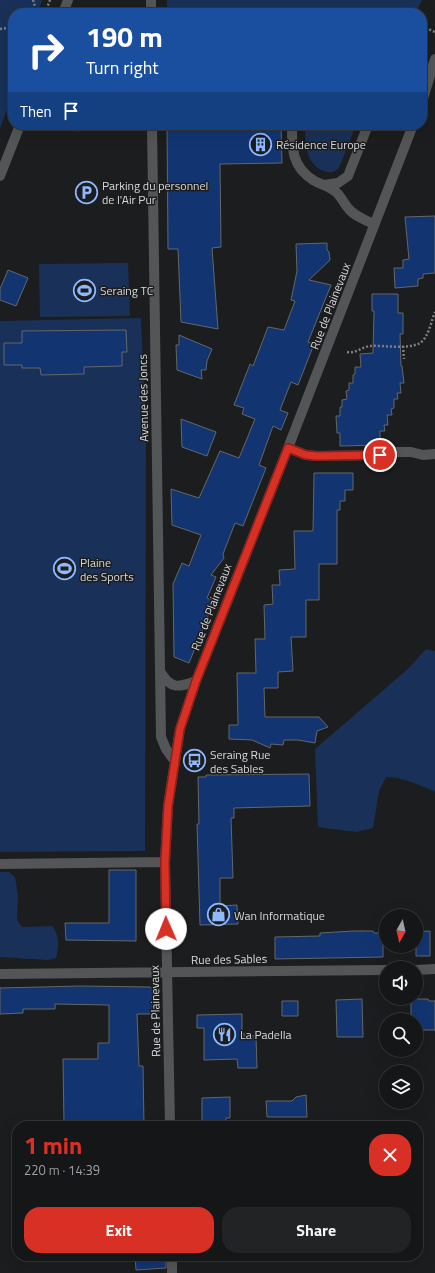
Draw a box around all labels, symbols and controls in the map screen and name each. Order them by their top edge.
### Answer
text: 190 m [86,15,163,58]
icon: right [20,24,72,76]
text: Turn right [86,54,159,81]
text: Then [20,100,52,123]
icon: arrive [60,100,82,122]
building icon: Résidence Europe [247,131,273,157]
place label: Résidence Europe [276,135,366,154]
place label: Parking du personnel de l'Air Pur [102,176,208,209]
parking icon: Parking du personnel de l'Air Pur [73,179,99,205]
street label: Rue de Plainevaux [305,259,356,352]
sports icon: Seraing TC [71,277,97,303]
place label: Seraing TC [100,281,154,300]
street label: Avenue des Joncs [133,354,153,442]
pin [363,438,397,472]
icon: arrive [369,444,391,466]
place label: Plaine des Sports [80,553,134,586]
sports icon: Plaine des Sports [52,556,78,582]
street label: Rue de Plainevaux [186,560,237,653]
place label: Seraing Rue des Sables [210,745,270,778]
bus stop icon: Seraing Rue des Sables [181,748,207,774]
shop icon: Wan Informatique [205,902,231,928]
place label: Wan Informatique [234,906,325,925]
position arrow [145,908,187,950]
north arrow [379,909,423,953]
map controls [379,909,423,1109]
street label: Rue des Sables [191,949,268,969]
button: sound [379,961,423,1005]
street label: Rue de Plainevaux [145,964,165,1057]
button: search [379,1013,423,1057]
restaurant icon: La Padella [211,1021,237,1047]
place label: La Padella [240,1025,291,1044]
button: layers [379,1065,423,1109]
text: 1 min [24,1127,82,1163]
button: close [369,1134,411,1176]
text: 220 m · 14:39 [24,1160,100,1180]
button: Exit [24,1207,214,1253]
button: Share [222,1207,411,1253]

